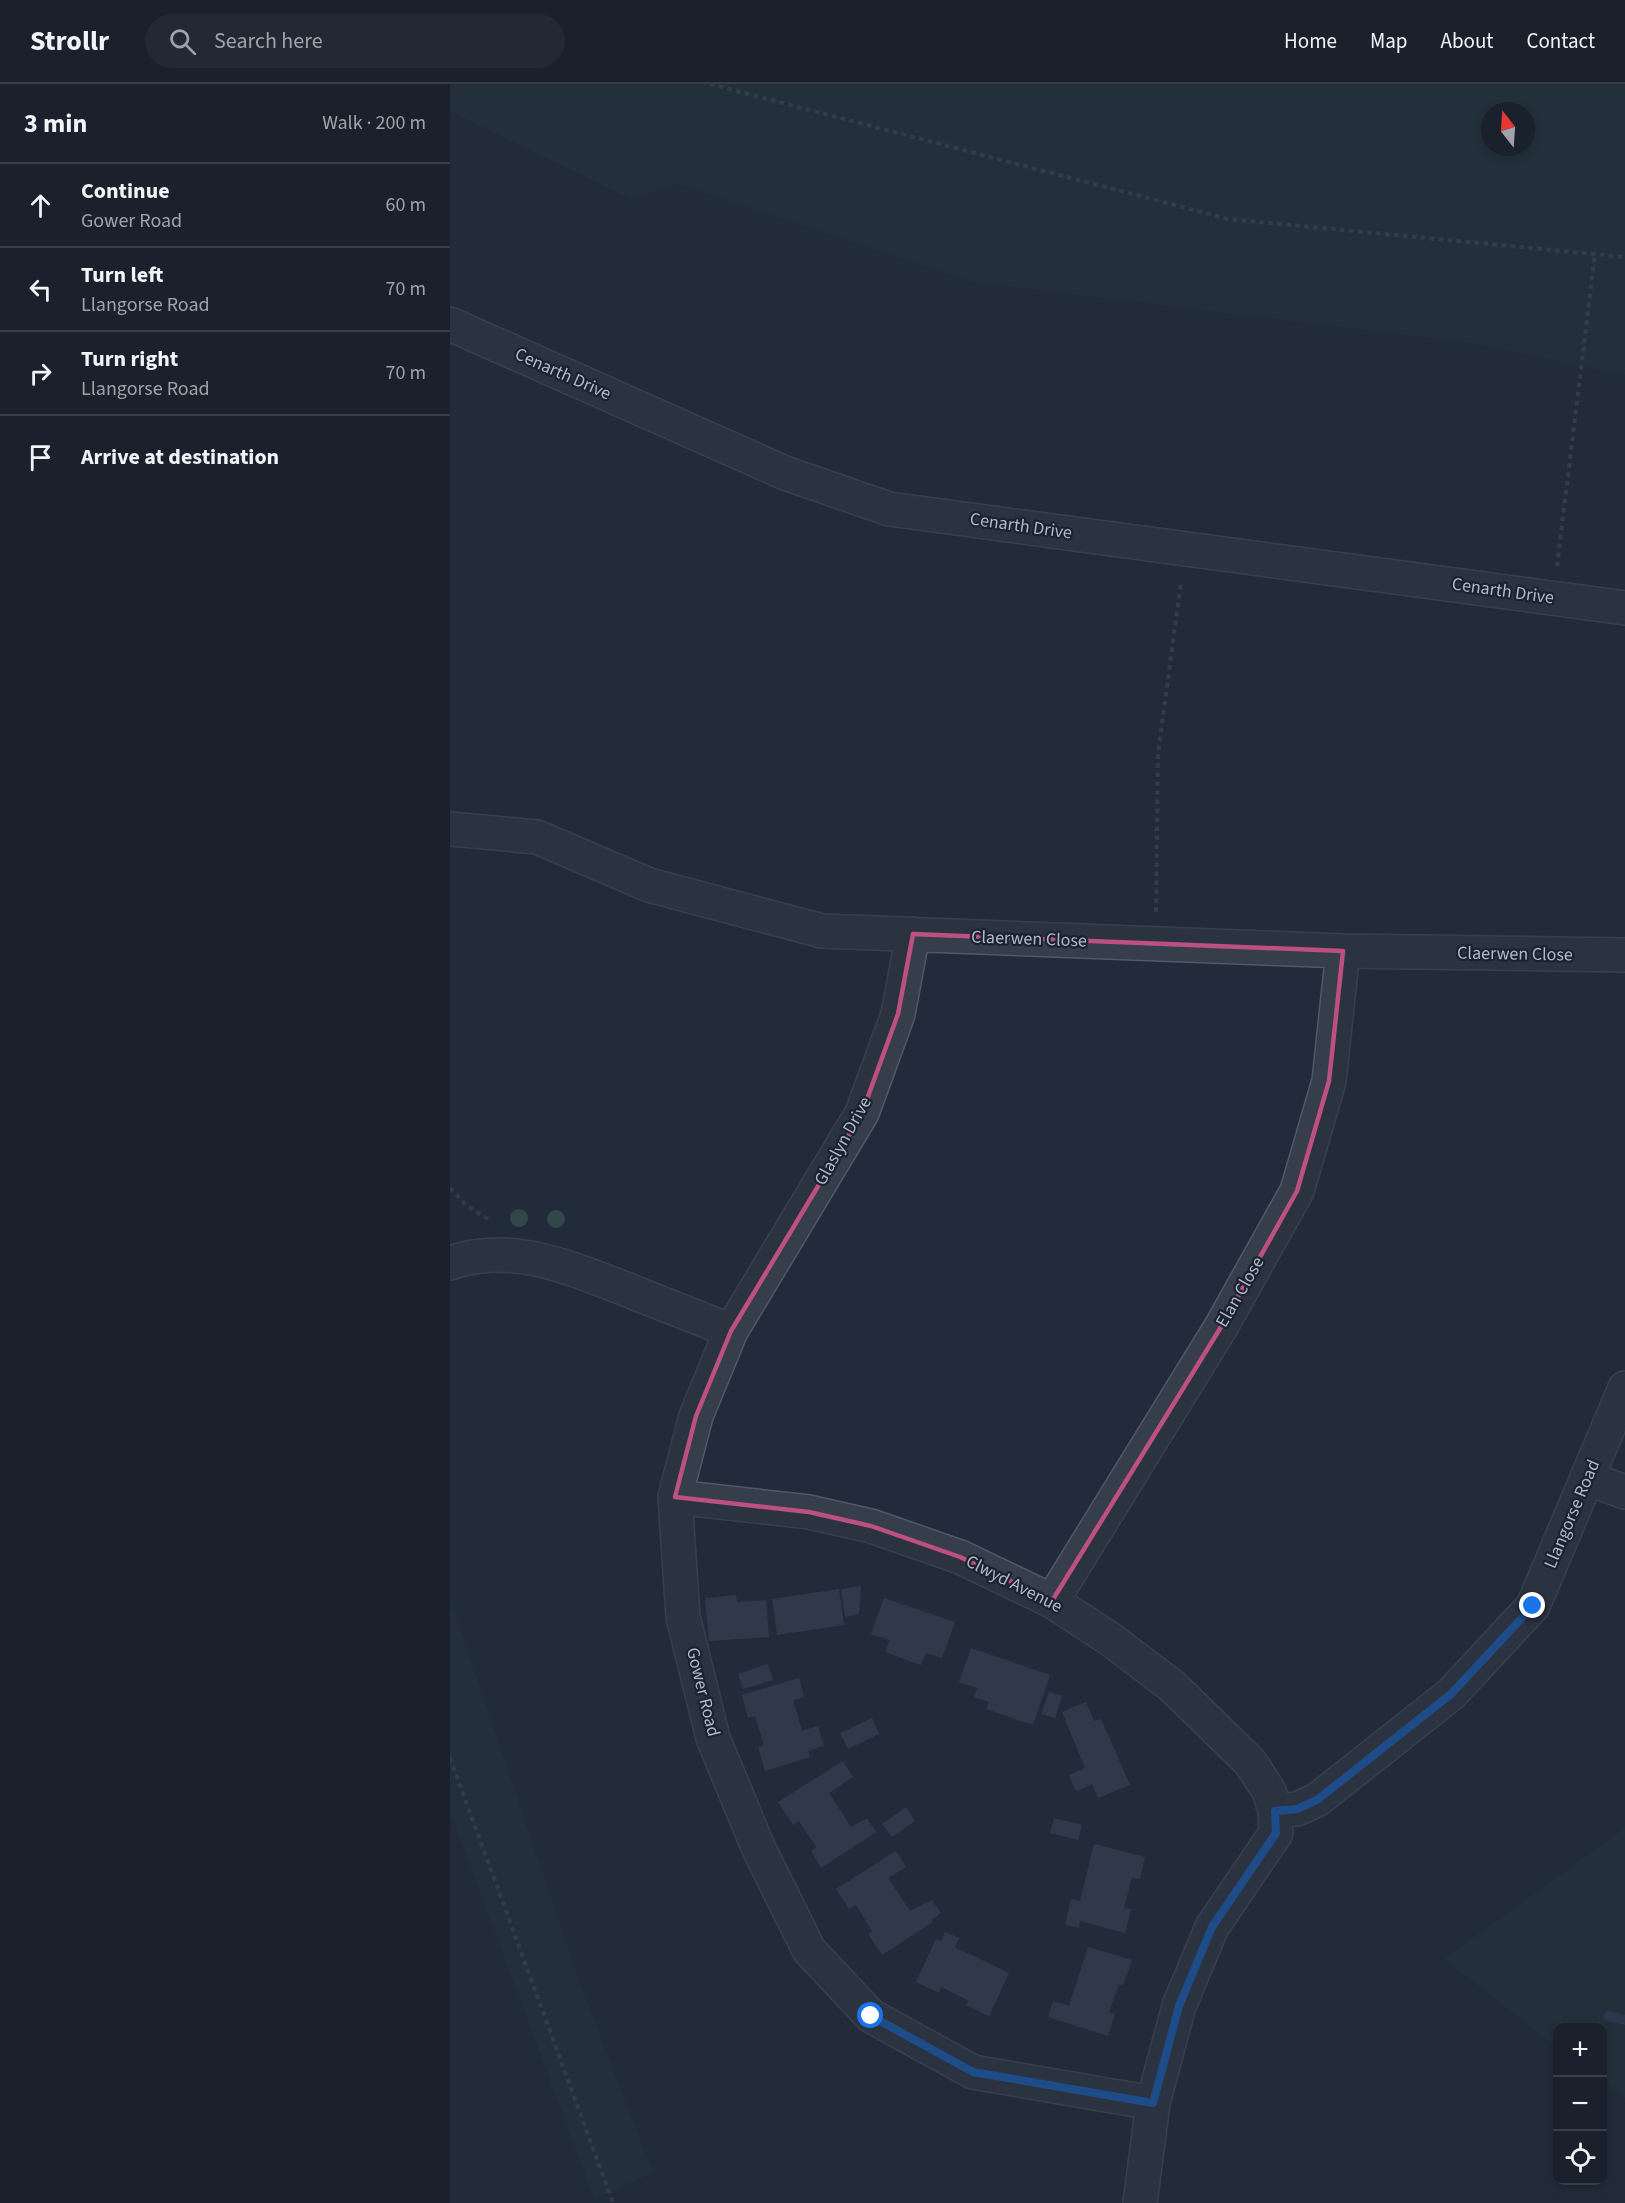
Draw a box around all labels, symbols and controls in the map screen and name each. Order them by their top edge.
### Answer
search box [145,14,565,68]
text: Strollr [30,21,109,61]
icon: search [166,25,199,58]
text: Search here [214,25,323,57]
text: Home [1284,26,1337,56]
text: Map [1370,26,1408,56]
text: About [1441,26,1493,56]
text: Contact [1526,26,1595,56]
north arrow [1481,102,1535,156]
text: 3 min [24,105,87,142]
text: Walk · 200 m [322,109,426,137]
text: Continue [81,175,170,207]
icon: ahead [24,189,57,222]
text: 60 m [386,191,426,219]
text: Gower Road [81,207,182,235]
text: Turn left [81,259,163,291]
icon: left [24,273,57,306]
text: 70 m [386,275,426,303]
text: Llangorse Road [81,291,210,319]
street label: Cenarth Drive [511,342,615,406]
text: Turn right [81,343,178,375]
icon: right [24,357,57,390]
text: 70 m [386,359,426,387]
text: Llangorse Road [81,375,210,403]
icon: arrive [24,441,57,474]
text: Arrive at destination [81,441,279,473]
street label: Cenarth Drive [968,506,1074,546]
street label: Cenarth Drive [1450,571,1556,611]
street label: Claerwen Close [971,924,1087,954]
street label: Claerwen Close [1457,940,1573,968]
street label: Glaslyn Drive [808,1092,878,1190]
street label: Elan Close [1210,1252,1270,1332]
street label: Llangorse Road [1538,1456,1606,1572]
street label: Clwyd Avenue [961,1549,1067,1619]
route end [1519,1592,1545,1618]
street label: Gower Road [680,1645,726,1739]
route start [857,2002,883,2028]
map controls [1553,2023,1607,2185]
button: + [1553,2023,1607,2077]
button: − [1553,2077,1607,2131]
button: locate [1553,2131,1607,2185]

